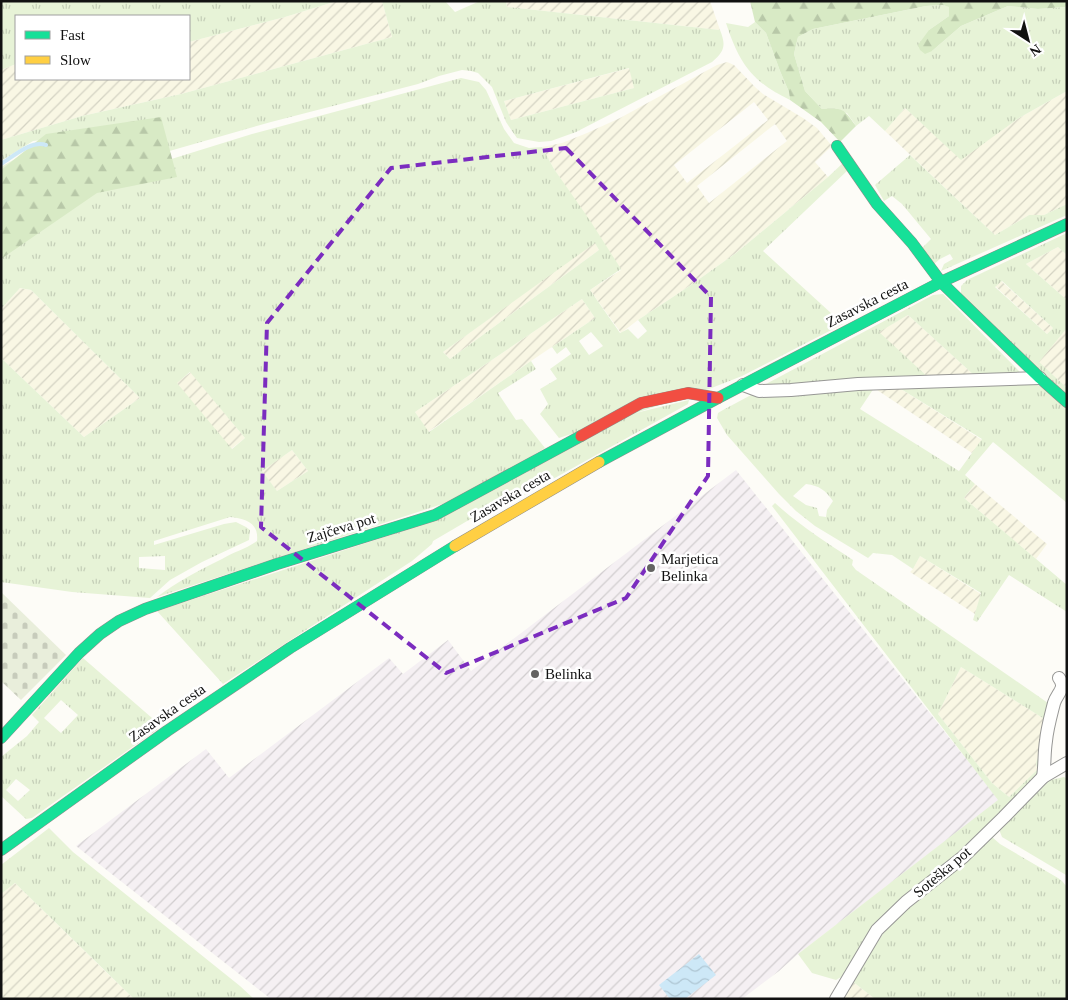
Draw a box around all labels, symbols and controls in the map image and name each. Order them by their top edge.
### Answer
legend [15,15,190,80]
north arrow [1003,15,1053,65]
text: Fast [60,27,86,43]
text: N [1027,41,1044,59]
text: Slow [60,52,91,68]
street label: Zasavska cesta [823,275,911,330]
street label: Zasavska cesta [467,467,553,525]
street label: Zajčeva pot [305,510,378,546]
place label: Marjetica Belinka [661,551,719,584]
marker: Marjetica Belinka [645,562,657,574]
place label: Belinka [545,666,592,682]
marker: Belinka [529,668,541,680]
street label: Zasavska cesta [126,681,209,745]
street label: Soteška pot [910,843,974,900]

